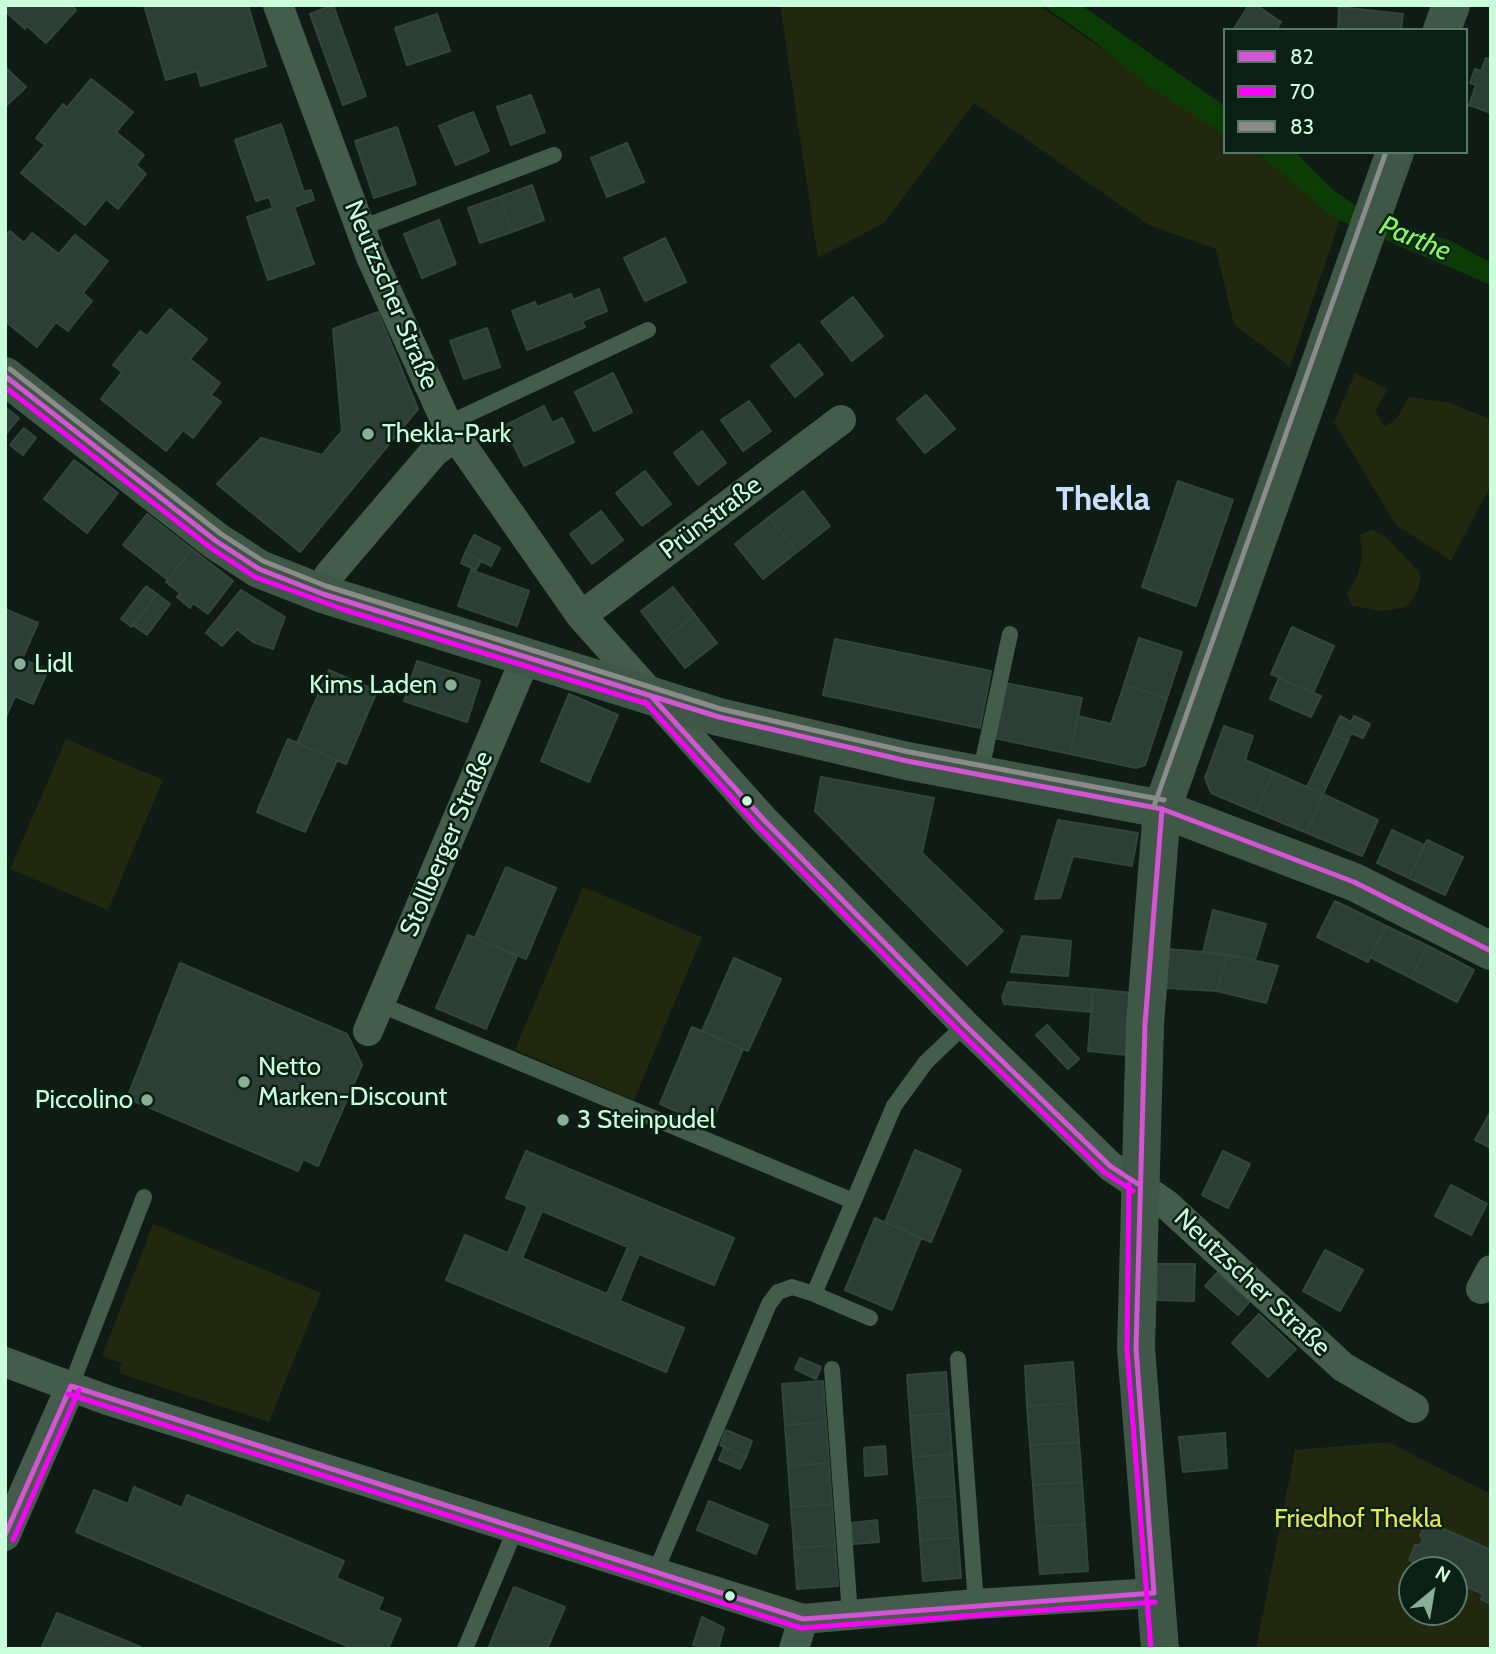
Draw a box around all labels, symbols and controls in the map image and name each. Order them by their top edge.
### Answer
legend [1223,28,1468,154]
text: 82 [1290,44,1314,69]
text: 70 [1290,79,1315,104]
text: 83 [1290,114,1314,139]
street label: Neutzscher Straße [337,196,445,394]
water label: Parthe [1374,209,1456,269]
place label: Thekla-Park [382,418,511,450]
marker: Thekla-Park [360,426,376,442]
street label: Prünstraße [654,470,768,566]
district label: Thekla [1056,480,1150,520]
place label: Lidl [34,648,73,680]
marker: Lidl [12,656,28,672]
place label: Kims Laden [309,669,437,701]
marker: Kims Laden [443,677,459,693]
street label: Stollberger Straße [394,747,500,941]
unlabelled marker [740,794,754,808]
place label: Netto Marken-Discount [258,1051,447,1112]
marker: Netto Marken-Discount [236,1074,252,1090]
place label: Piccolino [35,1084,133,1116]
marker: Piccolino [139,1092,155,1108]
place label: 3 Steinpudel [577,1104,716,1136]
marker: 3 Steinpudel [555,1112,571,1128]
street label: Neutzscher Straße [1167,1203,1337,1363]
park label: Friedhof Thekla [1274,1503,1442,1535]
north arrow [1398,1556,1468,1626]
text: N [1431,1561,1454,1587]
unlabelled marker [723,1589,737,1603]

